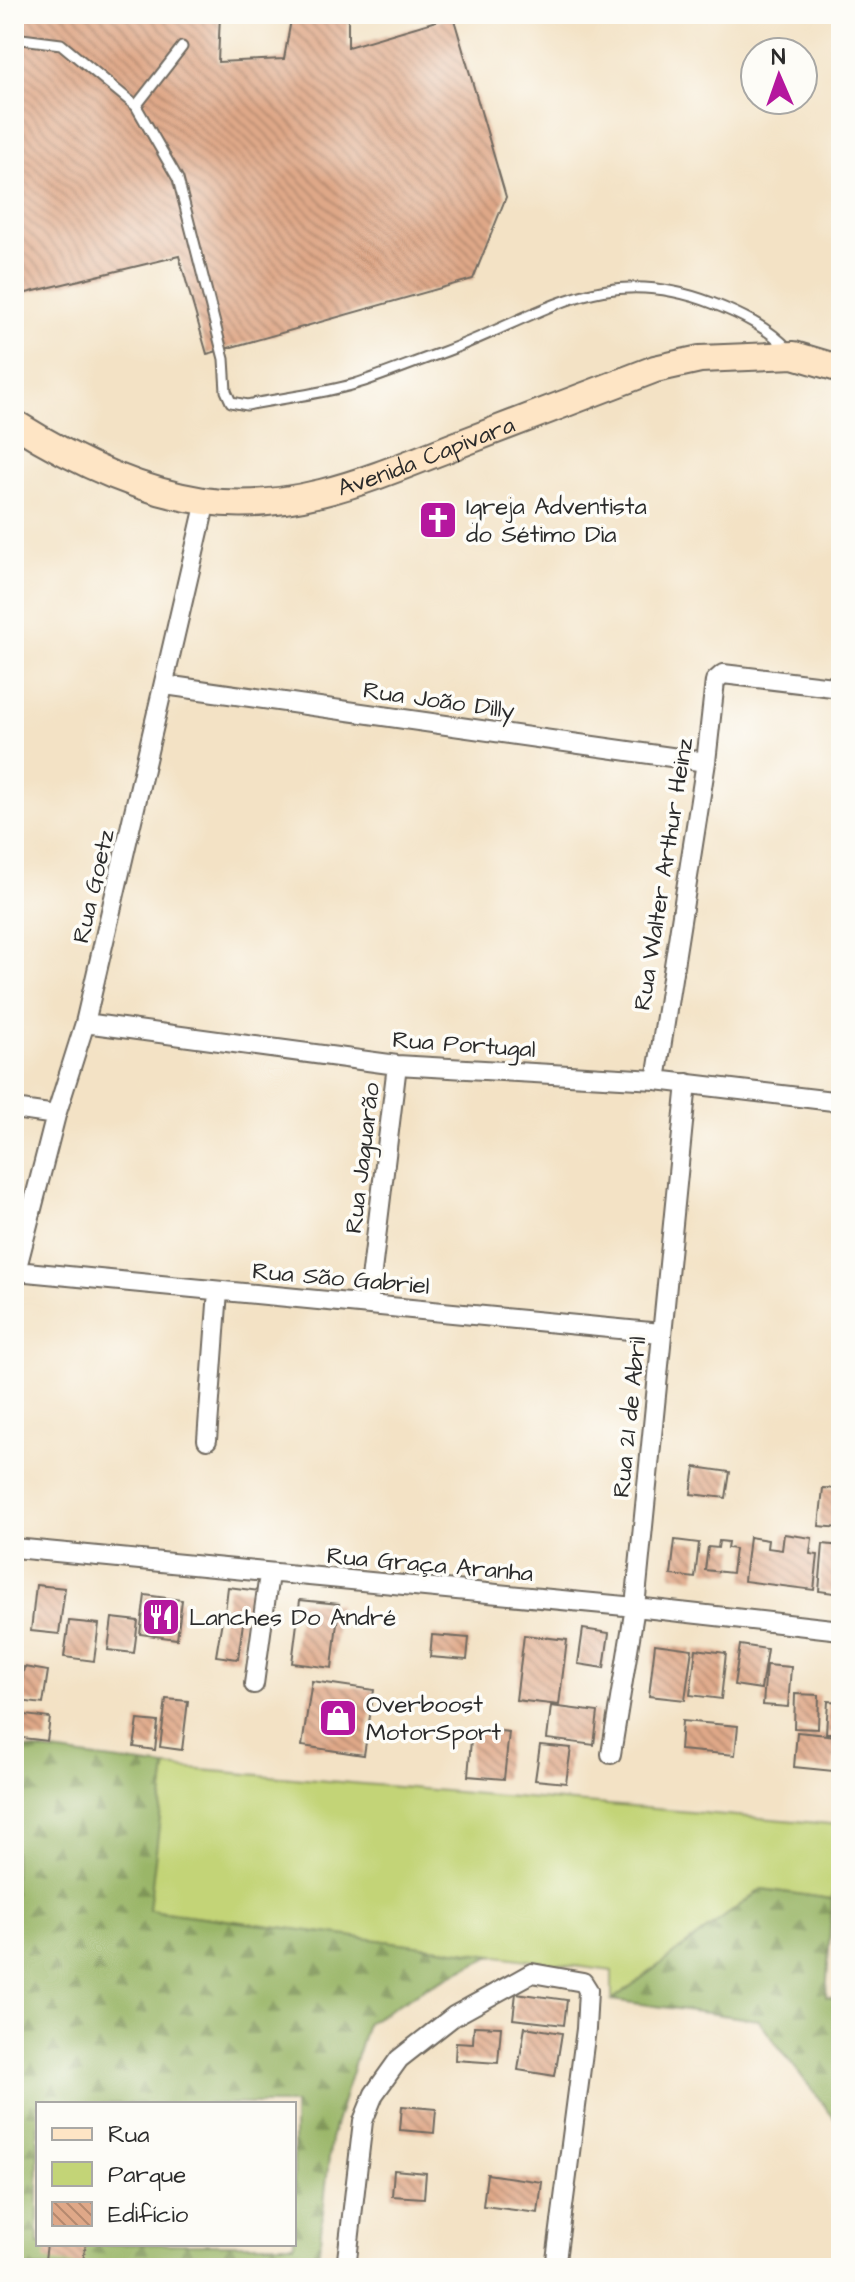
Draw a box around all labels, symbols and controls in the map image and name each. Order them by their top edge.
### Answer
north arrow [739,36,819,116]
text: N [771,42,786,73]
street label: Avenida Capivara [333,408,520,506]
place label: Igreja Adventista do Sétimo Dia [466,490,647,552]
church icon: Igreja Adventista do Sétimo Dia [417,499,459,541]
street label: Rua João Dilly [361,674,517,729]
street label: Rua Walter Arthur Heinz [626,735,702,1013]
street label: Rua Goetz [64,826,124,946]
street label: Rua Portugal [391,1023,537,1068]
street label: Rua Jaguarão [337,1080,390,1236]
street label: Rua São Gabriel [251,1254,431,1304]
street label: Rua 21 de Abril [605,1335,655,1499]
street label: Rua Graça Aranha [325,1539,535,1591]
restaurant icon: Lanches Do André [140,1596,182,1638]
place label: Lanches Do André [189,1601,396,1635]
place label: Overboost MotorSport [366,1688,501,1750]
shop icon: Overboost MotorSport [317,1697,359,1739]
legend [36,2102,296,2246]
text: Rua [108,2118,150,2152]
text: Parque [108,2158,186,2192]
text: Edifício [108,2198,189,2232]

